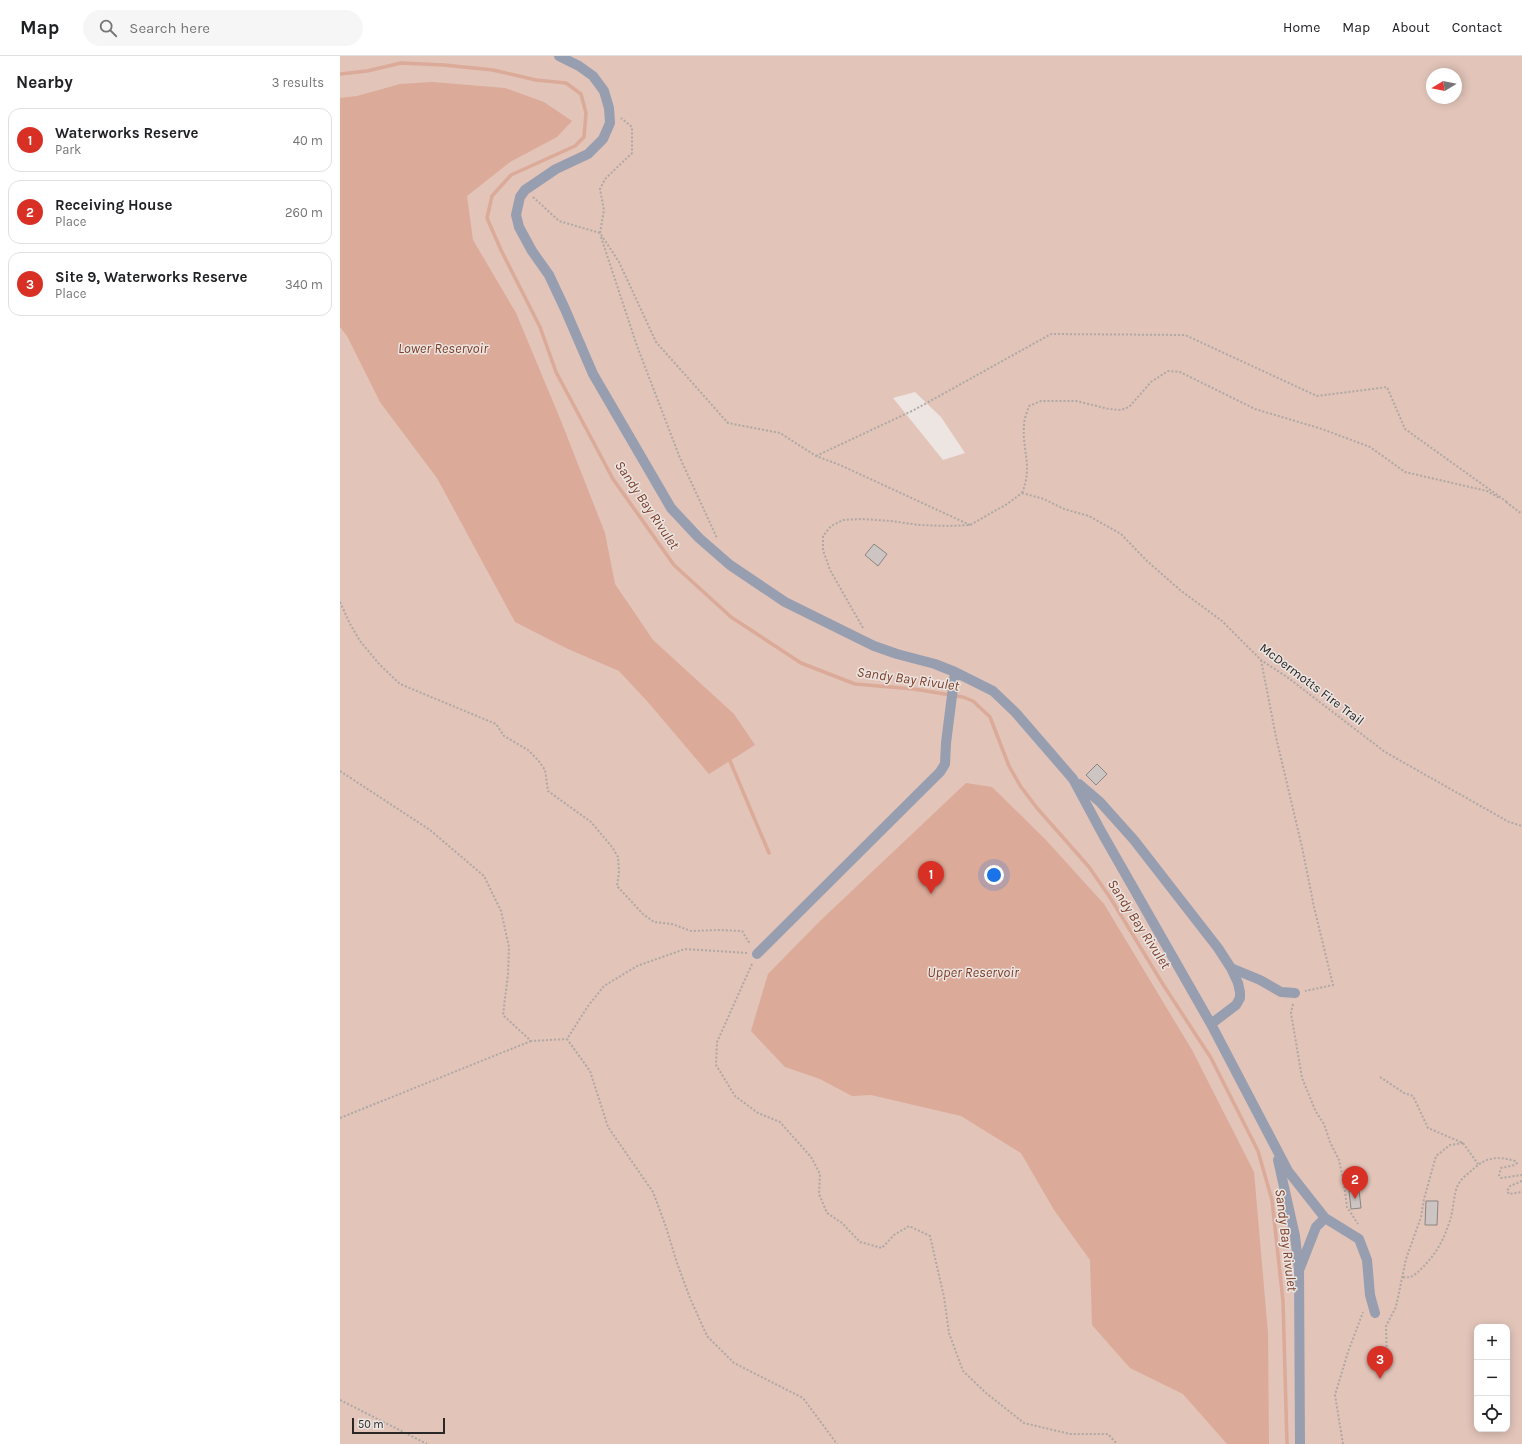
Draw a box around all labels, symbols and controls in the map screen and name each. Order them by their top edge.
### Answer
search box [83,10,363,46]
text: Map [20,17,59,39]
icon: search [97,17,119,39]
text: Search here [129,19,210,37]
text: Home [1283,19,1320,36]
text: Map [1342,19,1370,36]
text: About [1392,19,1430,36]
text: Contact [1452,19,1502,36]
north arrow [1426,68,1462,104]
text: Nearby [16,72,73,92]
text: 3 results [272,75,324,90]
text: Waterworks Reserve [55,124,199,142]
text: 1 [28,133,32,148]
text: 40 m [293,133,323,148]
text: Park [55,142,81,157]
text: Receiving House [55,196,172,214]
text: 2 [26,205,34,220]
text: 260 m [285,205,323,220]
text: Place [55,214,86,229]
text: Site 9, Waterworks Reserve [55,268,247,286]
text: 3 [26,277,34,292]
text: 340 m [285,277,323,292]
text: Place [55,286,86,301]
water label: Lower Reservoir [398,340,489,357]
water label: Sandy Bay Rivulet [611,458,683,553]
street label: McDermotts Fire Trail [1257,640,1367,728]
water label: Sandy Bay Rivulet [856,663,960,695]
pin: 1 [918,861,944,894]
your location [984,865,1004,885]
water label: Sandy Bay Rivulet [1104,876,1174,972]
water label: Upper Reservoir [927,964,1020,981]
pin: 2 [1342,1166,1368,1199]
water label: Sandy Bay Rivulet [1271,1188,1301,1292]
map controls [1474,1324,1510,1432]
button: + [1474,1324,1510,1360]
pin: 3 [1367,1346,1393,1379]
button: − [1474,1360,1510,1396]
button: locate [1474,1396,1510,1432]
scale bar [352,1416,445,1435]
text: 50 m [358,1418,384,1431]

